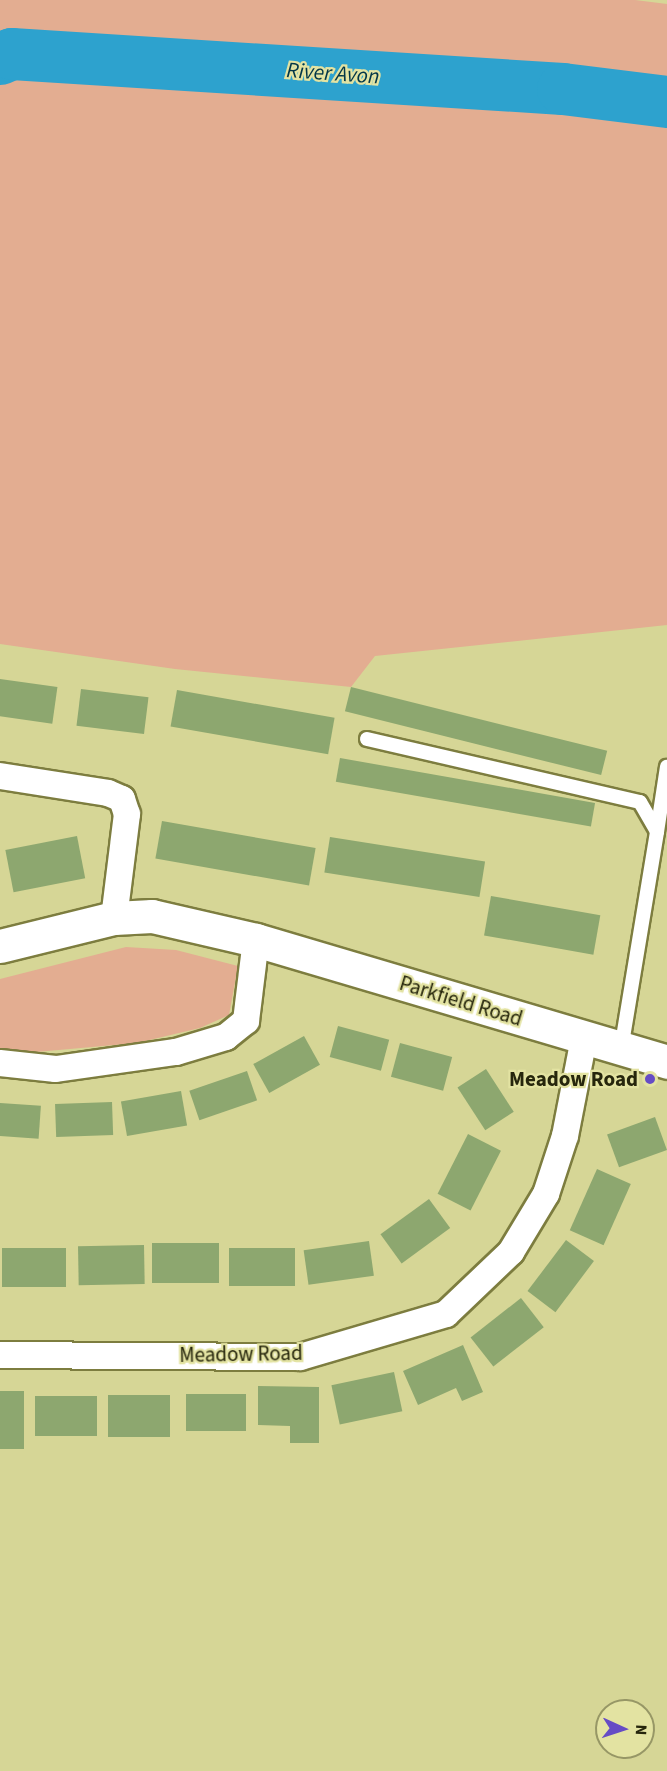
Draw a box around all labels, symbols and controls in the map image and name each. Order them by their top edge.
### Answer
water label: River Avon [286,58,380,90]
street label: Parkfield Road [396,970,526,1032]
place label: Meadow Road [509,1066,638,1092]
marker: Meadow Road [643,1072,657,1086]
street label: Meadow Road [179,1340,303,1368]
north arrow [595,1699,655,1759]
text: N [630,1724,652,1736]

